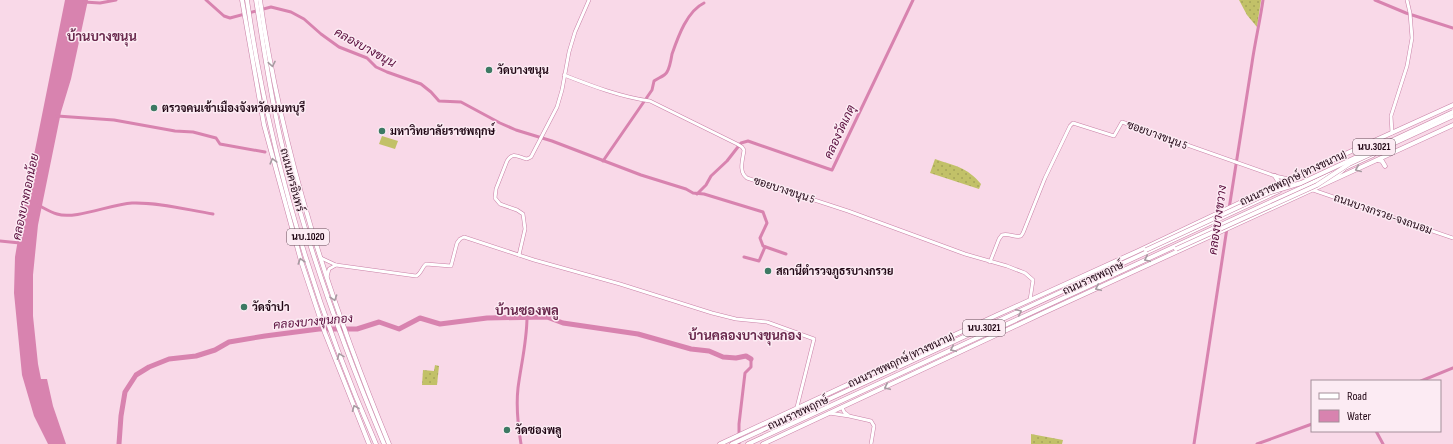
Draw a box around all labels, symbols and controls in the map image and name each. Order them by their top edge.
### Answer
water label: คลองบางขนุน [331,25,399,72]
district label: บ้านบางขนุน [67,28,137,47]
one-way arrow [267,61,275,68]
place label: วัดบางขนุน [497,63,549,78]
marker: วัดบางขนุน [484,65,494,75]
place label: ตรวจคนเข้าเมืองจังหวัดนนทบุรี [162,100,305,116]
marker: ตรวจคนเข้าเมืองจังหวัดนนทบุรี [149,103,159,113]
water label: คลองวัดเกตุ [821,103,860,162]
street label: ซอยบางขนุน 5 [1124,118,1189,154]
place label: มหาวิทยาลัยราชพฤกษ์ [390,122,496,138]
marker: มหาวิทยาลัยราชพฤกษ์ [377,126,387,136]
road number: นบ.3021 [1353,139,1395,155]
street label: ถนนนครอินทร์ [277,146,309,213]
street label: ถนนราชพฤกษ์ (ทางขนาน) [1237,146,1348,208]
water label: คลองบางกอกน้อย [10,152,43,242]
one-way arrow [270,158,278,164]
one-way arrow [1354,164,1362,172]
street label: ซอยบางขนุน 5 [751,174,816,208]
water label: คลองบางขวาง [1206,184,1230,256]
street label: ถนนบางกรวย-จงถนอม [1332,191,1434,237]
road number: นบ.1020 [287,229,329,245]
one-way arrow [1144,254,1151,262]
street label: ถนนราชพฤกษ์ [1060,256,1126,298]
one-way arrow [297,258,306,265]
place label: สถานีตำรวจภูธรบางกรวย [776,263,893,279]
marker: สถานีตำรวจภูธรบางกรวย [763,266,773,276]
one-way arrow [1095,283,1102,291]
one-way arrow [329,294,337,301]
place label: วัดจําปา [252,300,290,314]
marker: วัดจําปา [239,302,249,312]
district label: บ้านซองพลู [495,302,559,321]
one-way arrow [1015,309,1023,317]
water label: คลองบางขุนกอง [273,311,354,334]
road number: นบ.3021 [963,320,1005,336]
district label: บ้านคลองบางขุนกอง [688,327,802,346]
street label: ถนนราชพฤกษ์ (ทางขนาน) [845,328,956,390]
one-way arrow [949,344,957,352]
one-way arrow [337,352,345,359]
legend [1311,380,1441,432]
one-way arrow [883,382,891,390]
text: Road [1347,389,1367,404]
street label: ถนนราชพฤกษ์ [765,391,831,433]
one-way arrow [352,404,360,412]
text: Water [1347,409,1371,424]
place label: วัดซองพลู [515,423,562,438]
marker: วัดซองพลู [502,425,512,435]

